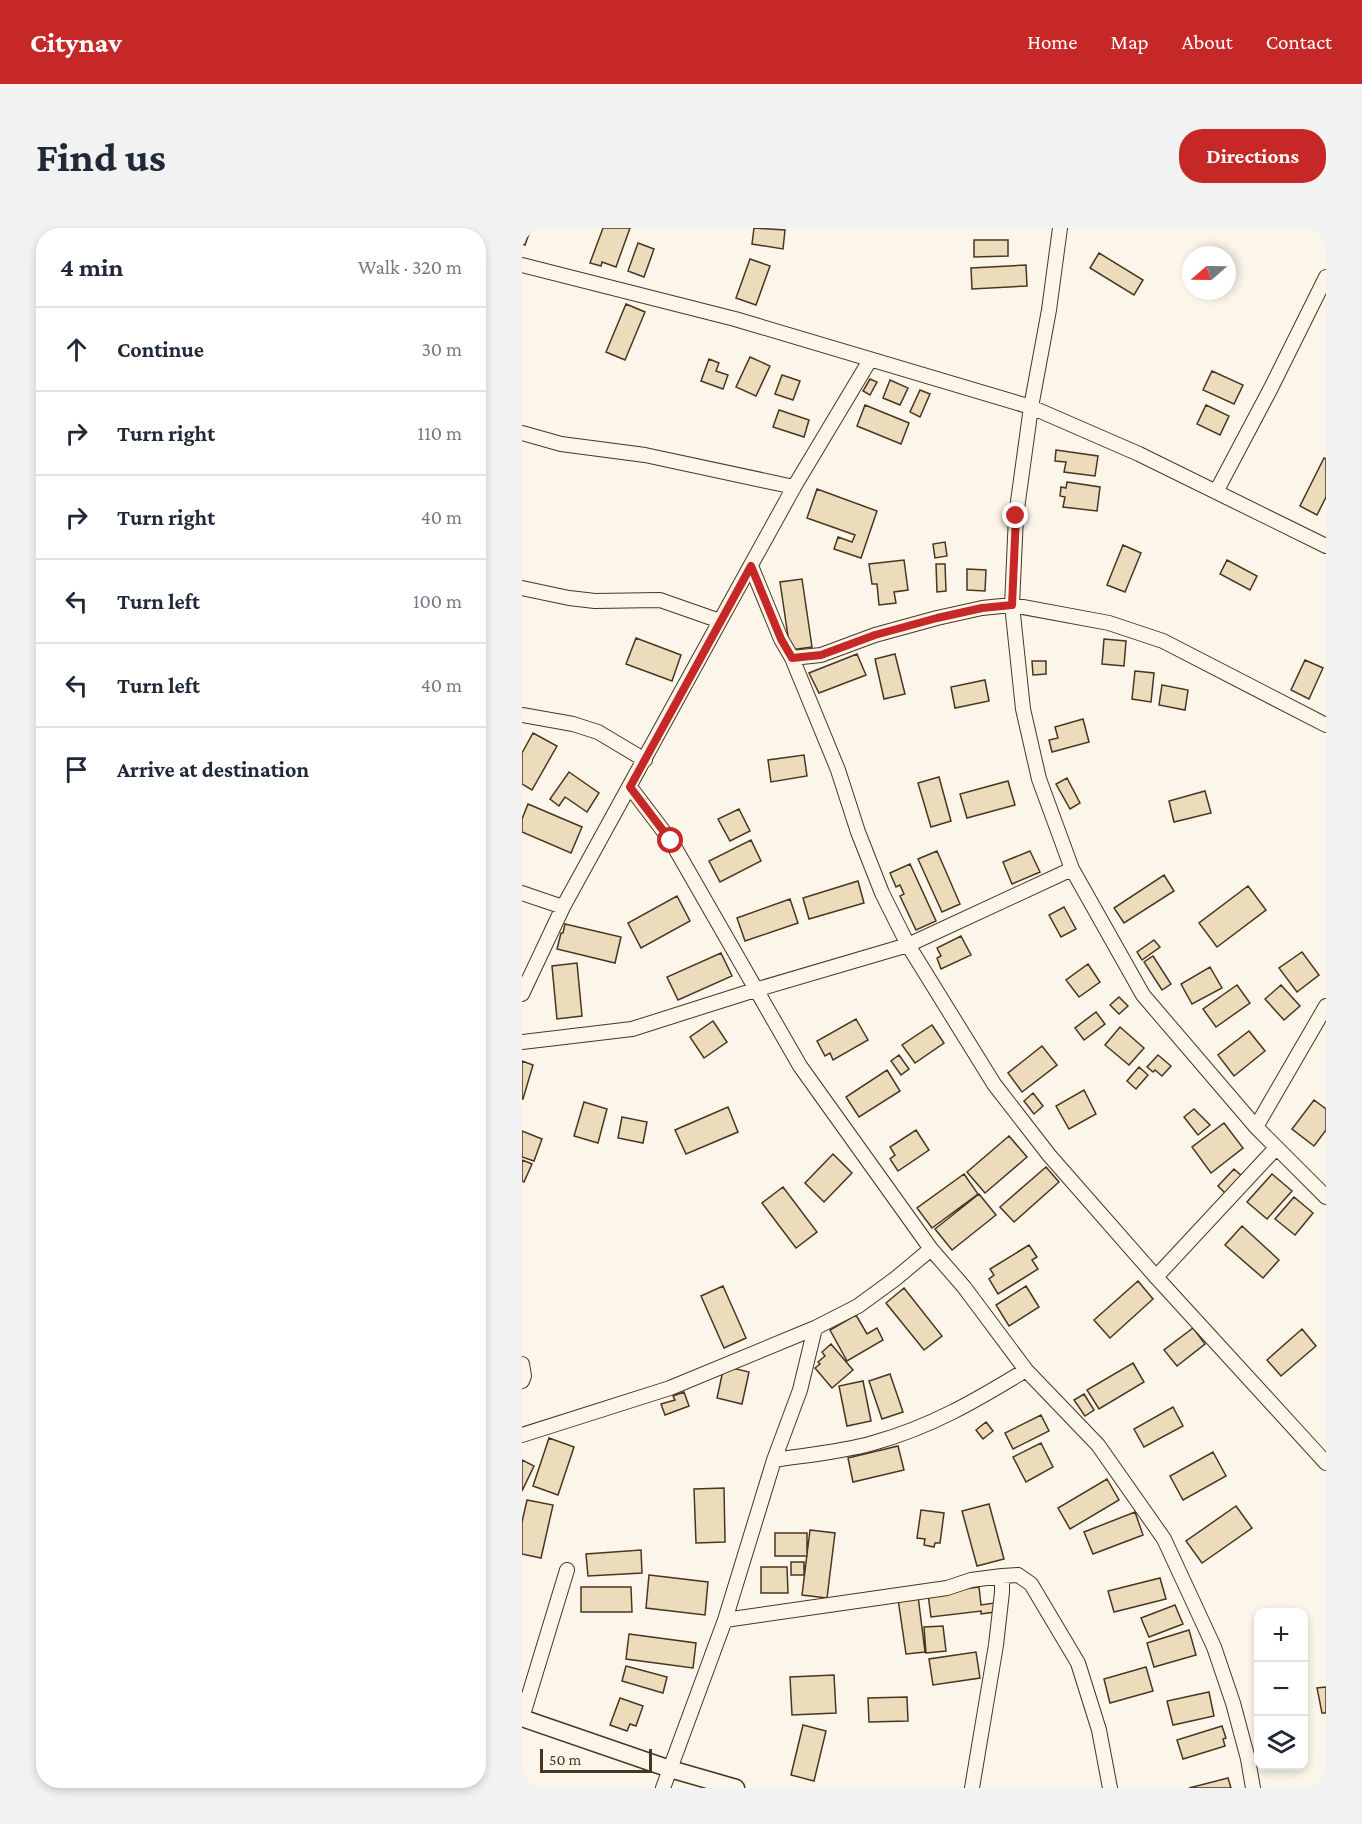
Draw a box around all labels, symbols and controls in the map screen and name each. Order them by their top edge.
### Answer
text: Citynav [30,27,122,58]
text: Home [1027,30,1077,54]
text: Map [1110,30,1149,54]
text: About [1182,30,1233,54]
text: Contact [1266,30,1332,54]
button: Directions [1179,129,1326,183]
text: Find us [36,133,166,180]
north arrow [1182,246,1236,300]
text: 4 min [60,253,124,282]
text: Walk · 320 m [358,256,462,278]
icon: ahead [60,333,93,366]
text: Continue [117,337,204,362]
text: 30 m [421,338,462,360]
icon: right [60,417,93,450]
text: Turn right [117,421,215,446]
text: 110 m [418,422,462,444]
icon: right [60,501,93,534]
route end [1002,502,1028,528]
text: Turn right [117,505,215,530]
text: 40 m [421,506,462,528]
icon: left [60,585,93,618]
text: Turn left [117,589,200,614]
text: 100 m [413,590,462,612]
icon: left [60,669,93,702]
text: Turn left [117,673,200,698]
text: 40 m [421,674,462,696]
icon: arrive [60,753,93,786]
text: Arrive at destination [117,757,309,782]
route start [657,827,683,853]
map controls [1254,1608,1308,1770]
button: + [1254,1608,1308,1662]
button: − [1254,1662,1308,1716]
button: layers [1254,1716,1308,1770]
scale bar [540,1746,652,1774]
text: 50 m [549,1751,581,1768]

